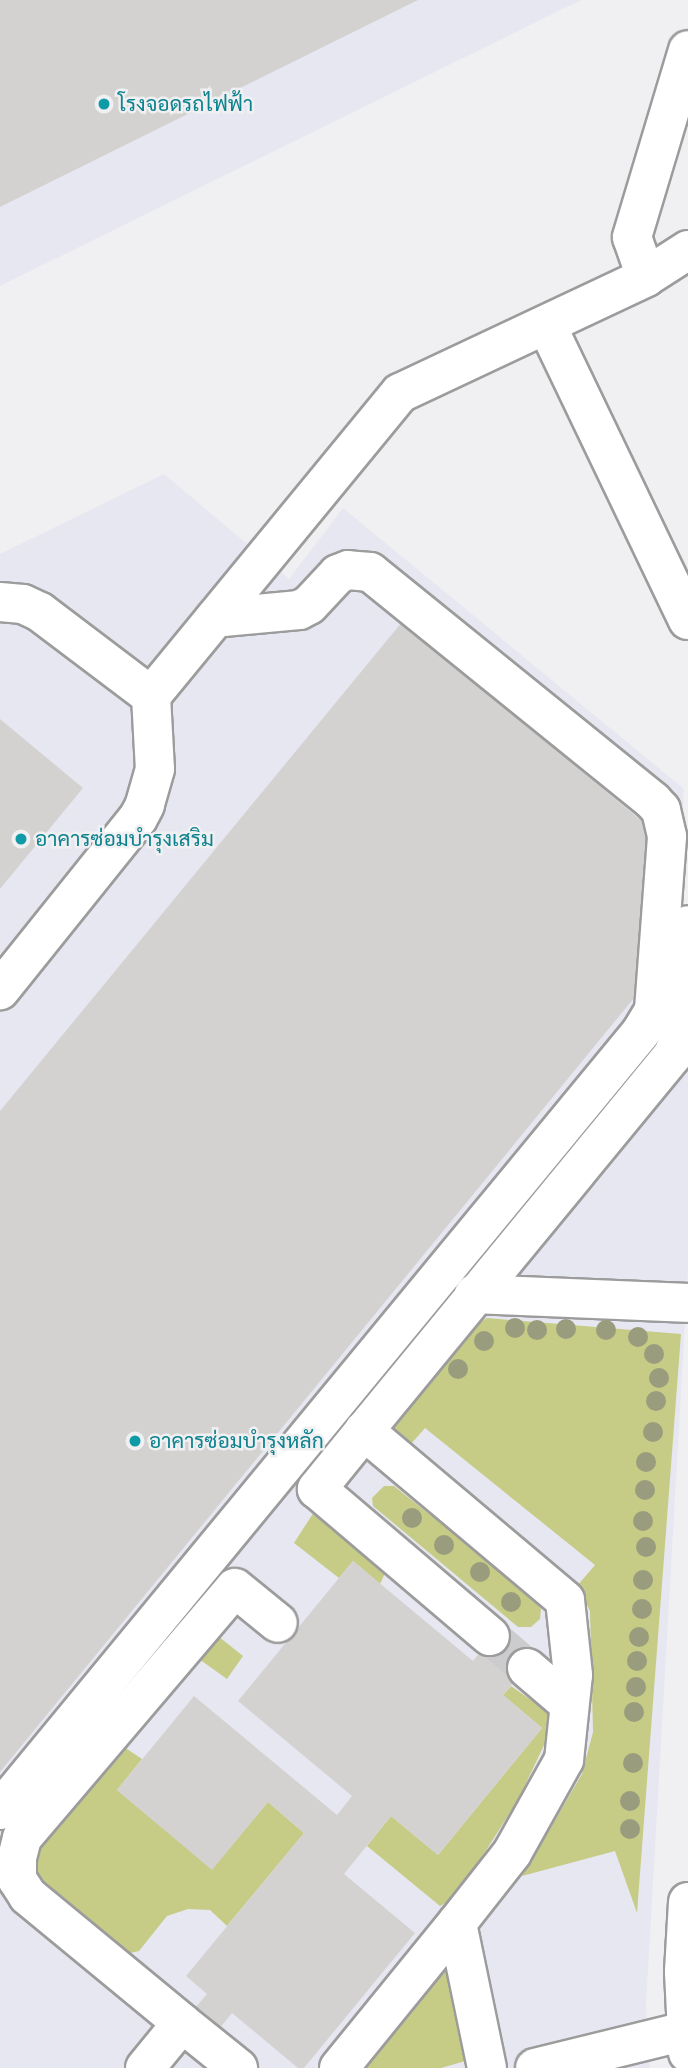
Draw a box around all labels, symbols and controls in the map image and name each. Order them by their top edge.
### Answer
place label: โรงจอดรถไฟฟ้า [118,91,253,117]
marker: โรงจอดรถไฟฟ้า [96,96,112,112]
place label: อาคารซ่อมบำรุงเสริม [35,826,214,852]
marker: อาคารซ่อมบำรุงเสริม [13,831,29,847]
place label: อาคารซ่อมบำรุงหลัก [149,1428,324,1454]
marker: อาคารซ่อมบำรุงหลัก [127,1433,143,1449]

